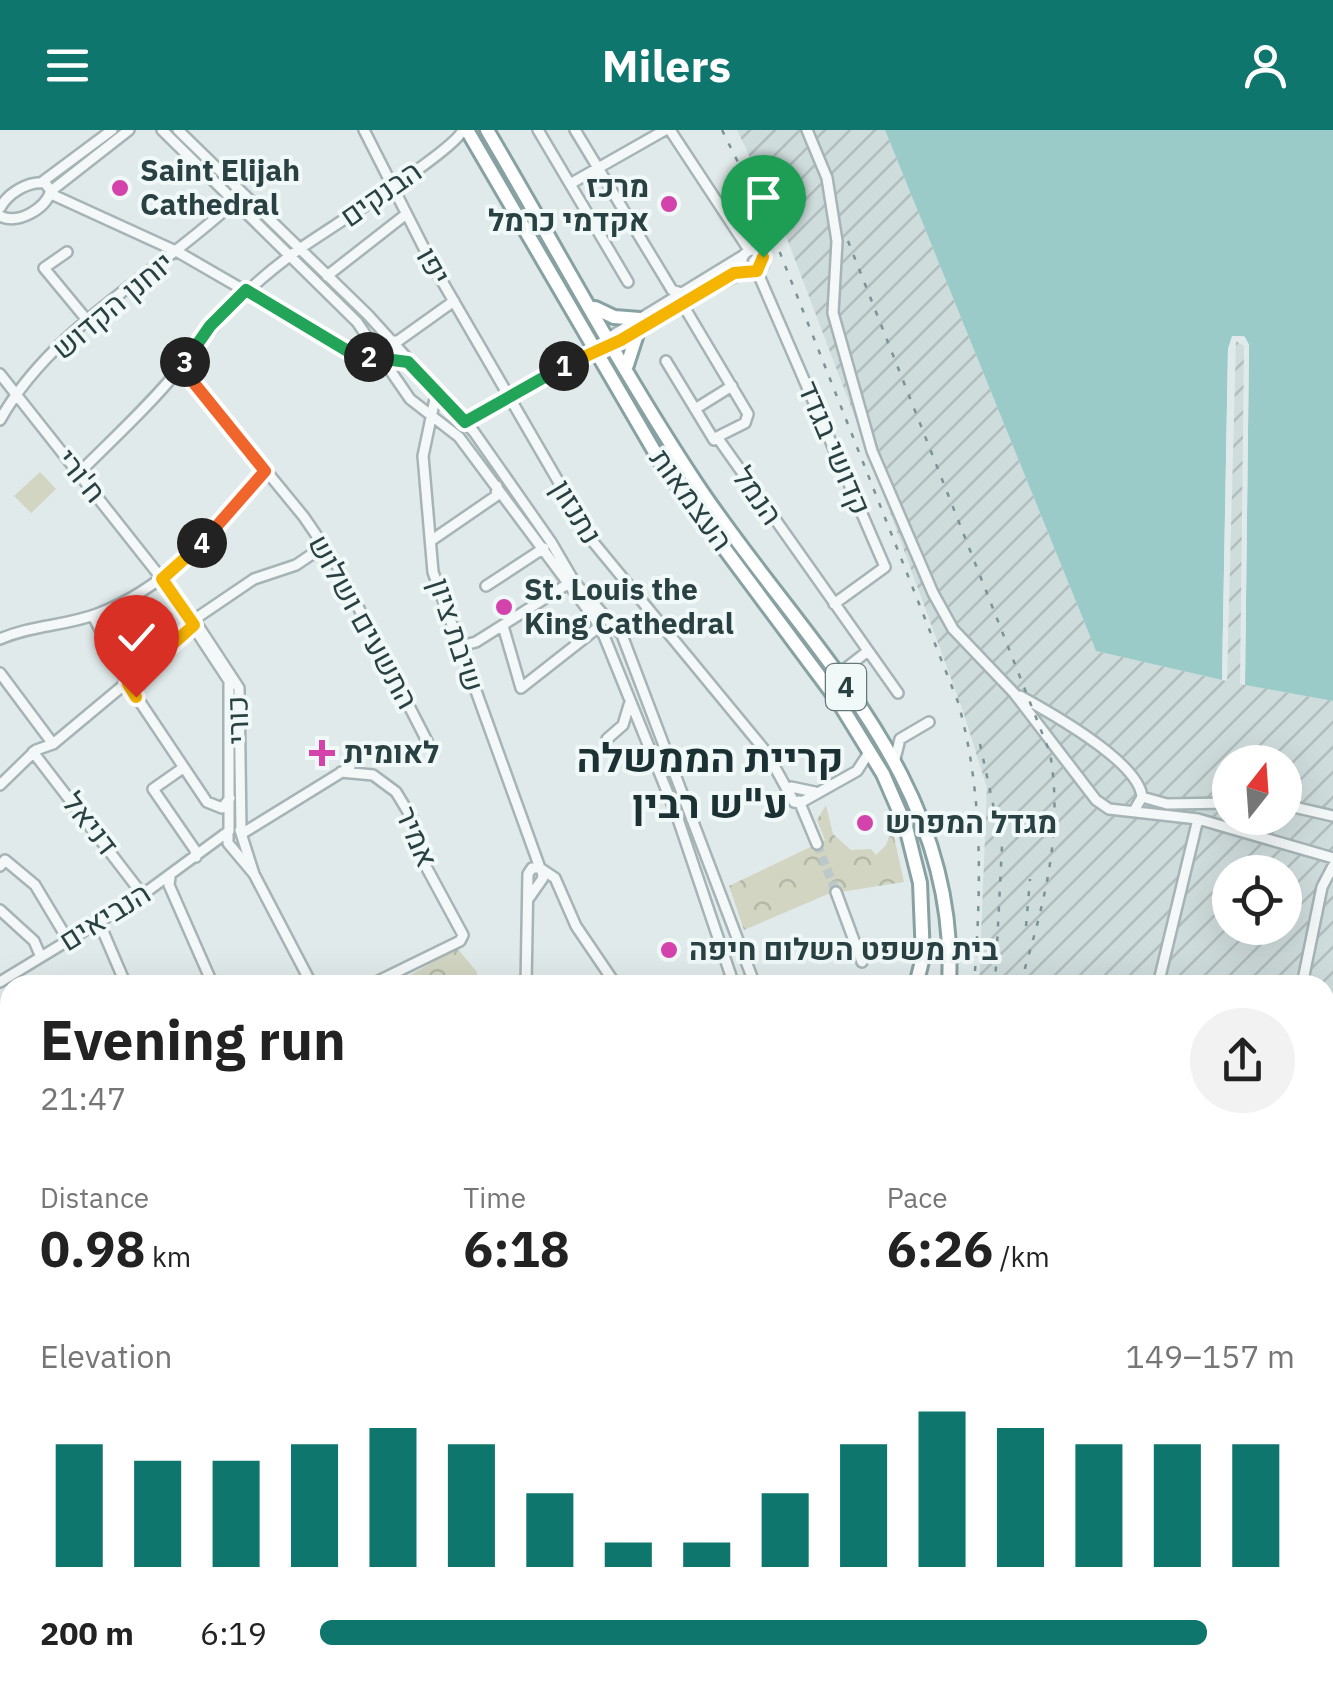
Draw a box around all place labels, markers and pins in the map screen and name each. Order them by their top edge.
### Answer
place label: Saint Elijah Cathedral [140,150,300,223]
pin [721,155,806,258]
place label: מרכז אקדמי כרמל [488,166,649,239]
marker: Saint Elijah Cathedral [109,177,131,199]
marker: מרכז אקדמי כרמל [658,193,680,215]
pin: 2 [344,332,394,382]
pin: 3 [160,337,210,387]
pin: 1 [539,341,589,391]
pin: 4 [177,518,227,568]
place label: St. Louis the King Cathedral [524,569,734,642]
pin [94,595,179,698]
marker: St. Louis the King Cathedral [493,596,515,618]
place label: לאומית [344,732,439,771]
marker: לאומית [309,740,335,766]
place label: מגדל המפרש [885,802,1057,841]
marker: מגדל המפרש [854,812,876,834]
place label: בית משפט השלום חיפה [689,929,998,968]
marker: בית משפט השלום חיפה [658,939,680,961]

